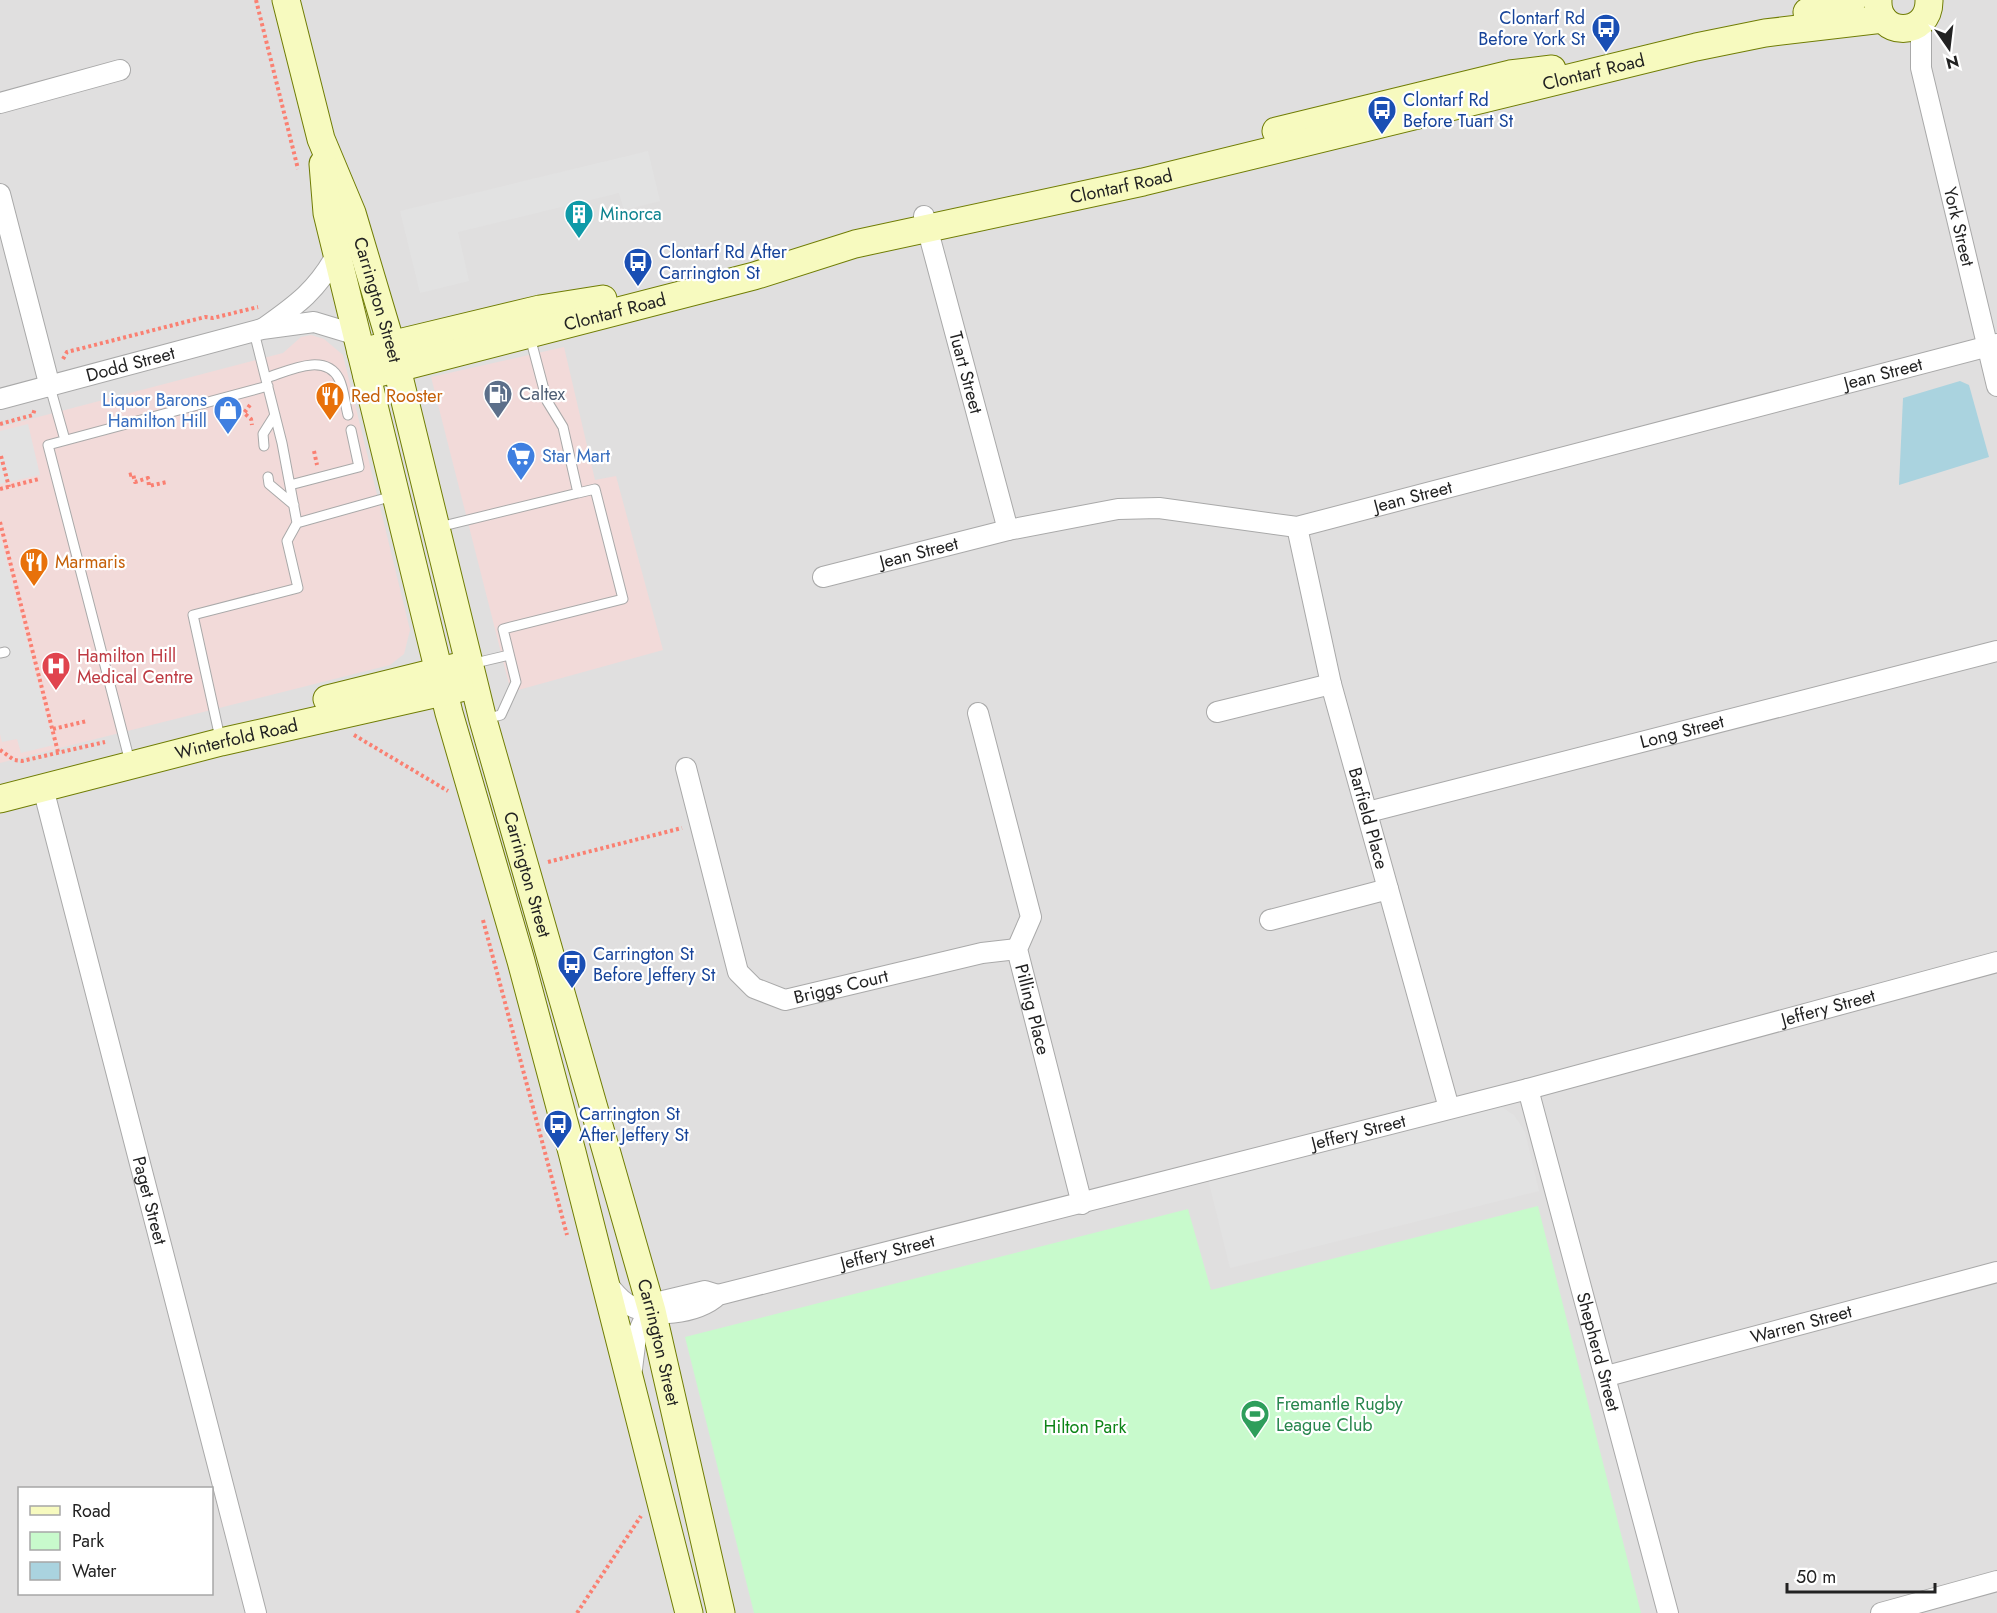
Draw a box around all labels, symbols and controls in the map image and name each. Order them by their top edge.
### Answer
place label: Clontarf Rd Before York St [1478,5,1586,52]
bus stop icon: Clontarf Rd Before York St [1590,12,1622,54]
north arrow [1919,18,1979,78]
street label: Clontarf Road [1540,47,1647,97]
text: N [1944,49,1961,75]
place label: Clontarf Rd Before Tuart St [1403,87,1514,134]
bus stop icon: Clontarf Rd Before Tuart St [1366,94,1398,136]
street label: Clontarf Road [1067,162,1175,210]
street label: York Street [1937,184,1981,269]
building icon: Minorca [563,198,595,240]
place label: Minorca [600,201,662,227]
street label: Carrington Street [347,234,408,366]
place label: Clontarf Rd After Carrington St [659,239,788,286]
bus stop icon: Clontarf Rd After Carrington St [622,246,654,288]
street label: Clontarf Road [561,286,669,338]
street label: Tuart Street [942,329,989,417]
street label: Dodd Street [83,340,178,388]
street label: Jean Street [1839,351,1926,397]
fuel station icon: Caltex [482,378,514,420]
restaurant icon: Red Rooster [314,380,346,422]
place label: Caltex [519,381,565,407]
place label: Red Rooster [351,383,444,409]
place label: Liquor Barons Hamilton Hill [102,387,207,434]
shop icon: Liquor Barons Hamilton Hill [212,394,244,436]
supermarket icon: Star Mart [505,440,537,482]
place label: Star Mart [542,443,611,469]
street label: Jean Street [1369,474,1456,520]
street label: Jean Street [875,530,962,576]
restaurant icon: Marmaris [18,546,50,588]
place label: Marmaris [55,549,125,575]
place label: Hamilton Hill Medical Centre [77,643,193,690]
hospital icon: Hamilton Hill Medical Centre [40,650,72,692]
street label: Long Street [1637,708,1727,755]
street label: Winterfold Road [172,712,300,766]
street label: Barfield Place [1342,764,1395,872]
street label: Carrington Street [497,808,558,941]
place label: Carrington St Before Jeffery St [593,941,716,988]
bus stop icon: Carrington St Before Jeffery St [556,948,588,990]
street label: Pilling Place [1008,961,1056,1058]
street label: Briggs Court [791,963,892,1010]
street label: Jeffery Street [1776,982,1879,1033]
place label: Carrington St After Jeffery St [579,1101,689,1148]
street label: Jeffery Street [1307,1107,1409,1157]
bus stop icon: Carrington St After Jeffery St [542,1108,574,1150]
street label: Paget Street [126,1154,174,1248]
street label: Jeffery Street [836,1227,938,1277]
street label: Carrington Street [630,1276,686,1409]
street label: Shepherd Street [1570,1289,1627,1415]
street label: Warren Street [1748,1298,1855,1350]
place label: Fremantle Rugby League Club [1276,1391,1403,1438]
sports icon: Fremantle Rugby League Club [1239,1398,1271,1440]
park label: Hilton Park [1044,1414,1126,1440]
legend [18,1487,213,1595]
text: Road [72,1498,111,1524]
text: Park [72,1528,104,1554]
scale bar [1787,1556,1936,1594]
text: Water [72,1558,117,1584]
text: 50 m [1796,1564,1836,1590]

